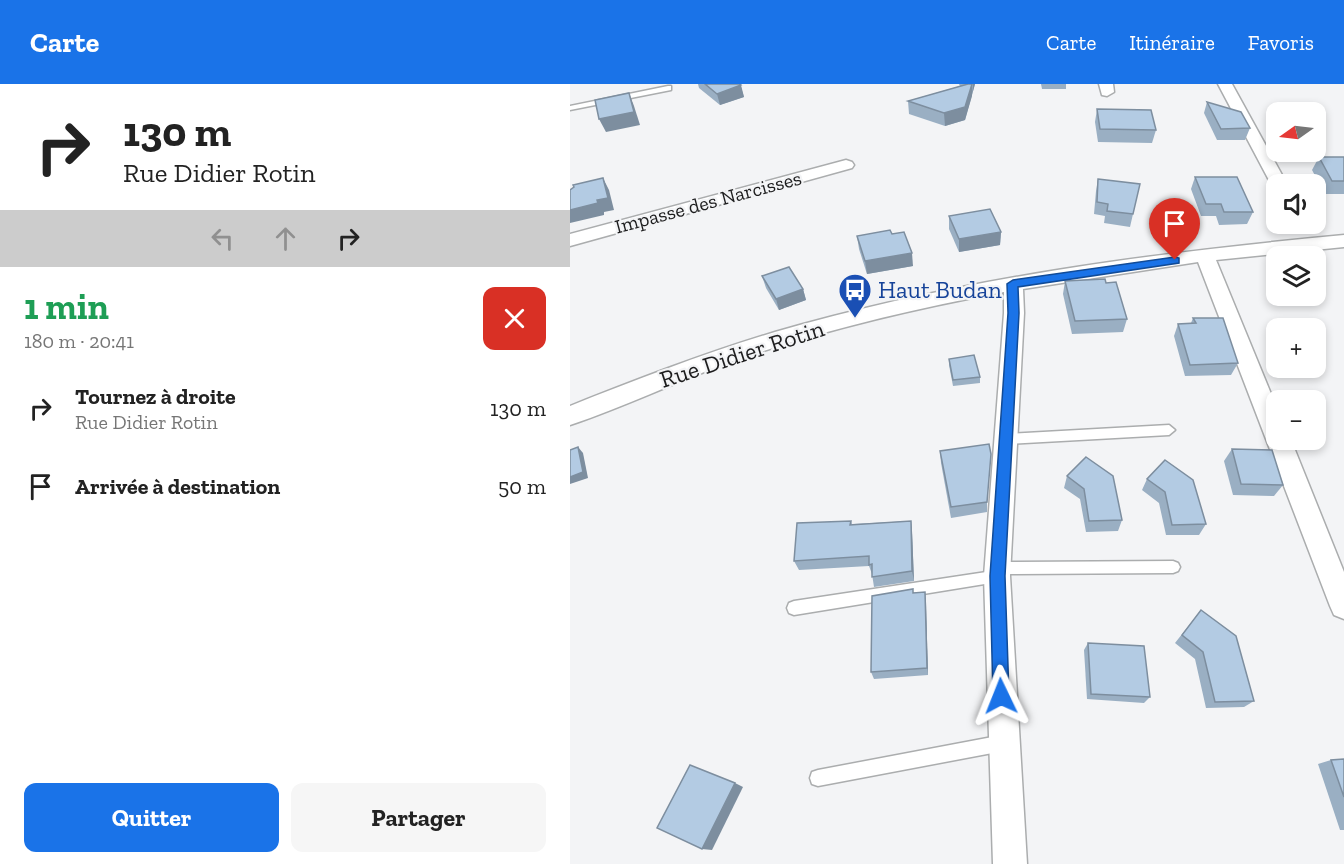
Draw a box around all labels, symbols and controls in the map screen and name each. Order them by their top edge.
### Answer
text: Carte [30,26,99,59]
text: Carte [1046,30,1096,55]
text: Itinéraire [1129,30,1215,55]
text: Favoris [1248,30,1314,55]
north arrow [1266,102,1326,162]
map controls [1266,102,1326,450]
text: 130 m [123,106,231,157]
icon: right [24,108,102,186]
text: Rue Didier Rotin [123,157,316,189]
street label: Impasse des Narcisses [612,166,804,238]
button: sound [1266,174,1326,234]
pin [1149,198,1200,260]
icon: arrive [1158,207,1191,240]
icon: left [206,222,239,255]
icon: ahead [269,222,302,255]
icon: right [332,222,365,255]
button: layers [1266,246,1326,306]
bus stop icon: Haut Budan [837,272,873,319]
place label: Haut Budan [878,275,1002,304]
text: 1 min [24,285,109,328]
button: close [483,287,546,350]
street label: Rue Didier Rotin [656,313,828,394]
button: + [1266,318,1326,378]
text: 180 m · 20:41 [24,329,134,353]
text: Tournez à droite [75,383,236,410]
button: − [1266,390,1326,450]
icon: right [24,392,57,425]
text: 130 m [490,395,546,422]
text: Rue Didier Rotin [75,410,218,434]
icon: arrive [24,470,57,503]
text: Arrivée à destination [75,473,280,500]
text: 50 m [498,473,546,500]
position arrow [969,664,1033,728]
button: Quitter [24,783,279,852]
button: Partager [291,783,546,852]

